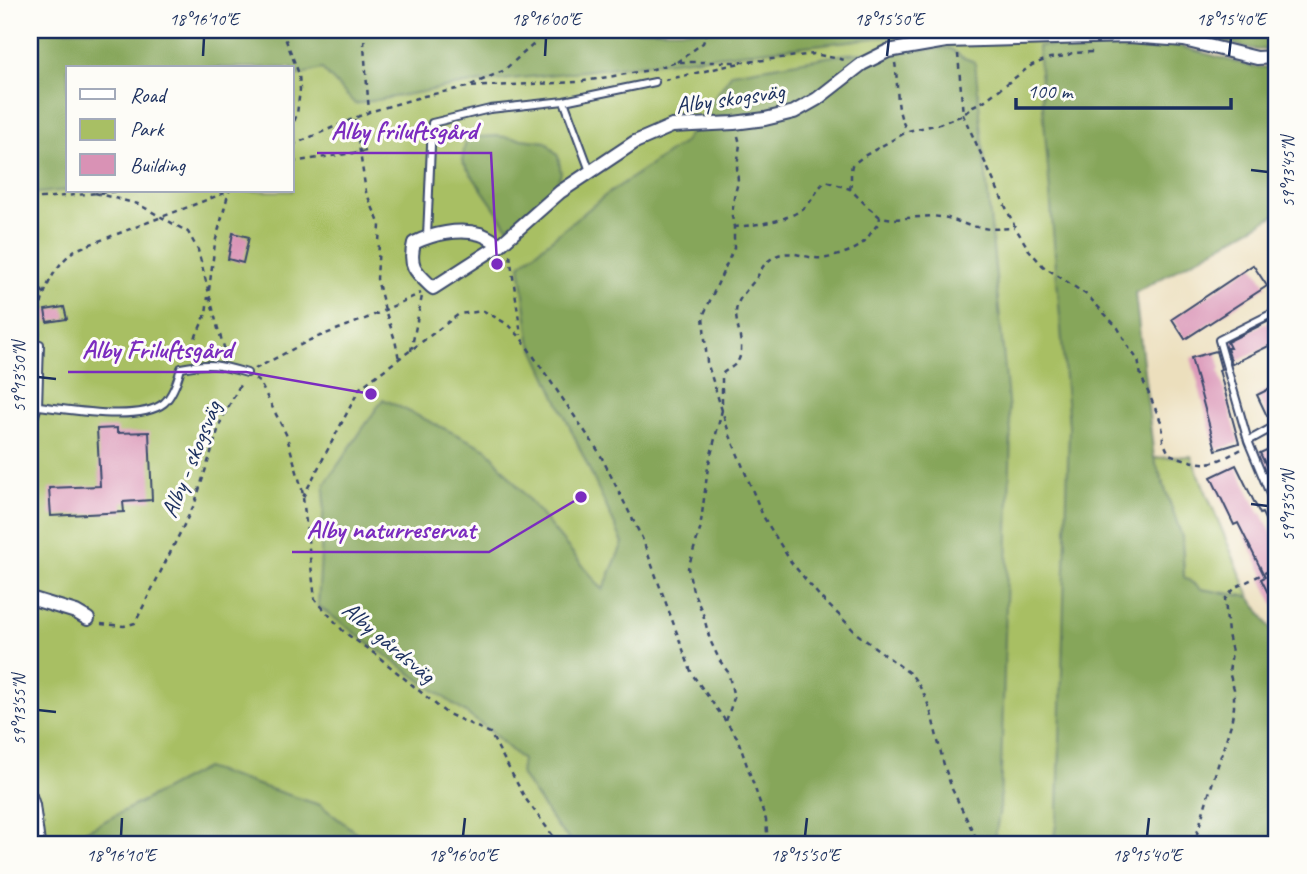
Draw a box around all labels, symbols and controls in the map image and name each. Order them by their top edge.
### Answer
text: 18°16'10"E [169,8,241,30]
text: 18°16'00"E [511,8,583,30]
text: 18°15'50"E [854,8,926,30]
text: 18°15'40"E [1196,8,1268,30]
legend [66,66,294,192]
scale bar [1016,66,1232,110]
street label: Alby skogsväg [674,75,788,120]
text: 100 m [1027,78,1074,104]
text: Road [130,82,169,108]
callout: Alby friluftsgård [317,106,491,153]
text: Alby friluftsgård [331,114,482,147]
text: Park [130,116,165,142]
text: 59°13'45"N [1277,133,1299,207]
text: Building [130,152,187,178]
callout: Alby Friluftsgård [68,325,246,372]
text: Alby Friluftsgård [82,333,237,366]
text: 59°13'50"N [8,338,30,412]
street label: Alby - skogsväg [154,395,229,522]
text: 59°13'50"N [1277,467,1299,541]
callout: Alby naturreservat [292,505,489,552]
text: Alby naturreservat [307,513,479,546]
street label: Alby gårdsväg [336,594,443,691]
text: 59°13'55"N [8,671,30,745]
text: 18°16'10"E [86,844,158,866]
text: 18°16'00"E [428,844,500,866]
text: 18°15'50"E [770,844,842,866]
text: 18°15'40"E [1112,844,1184,866]

